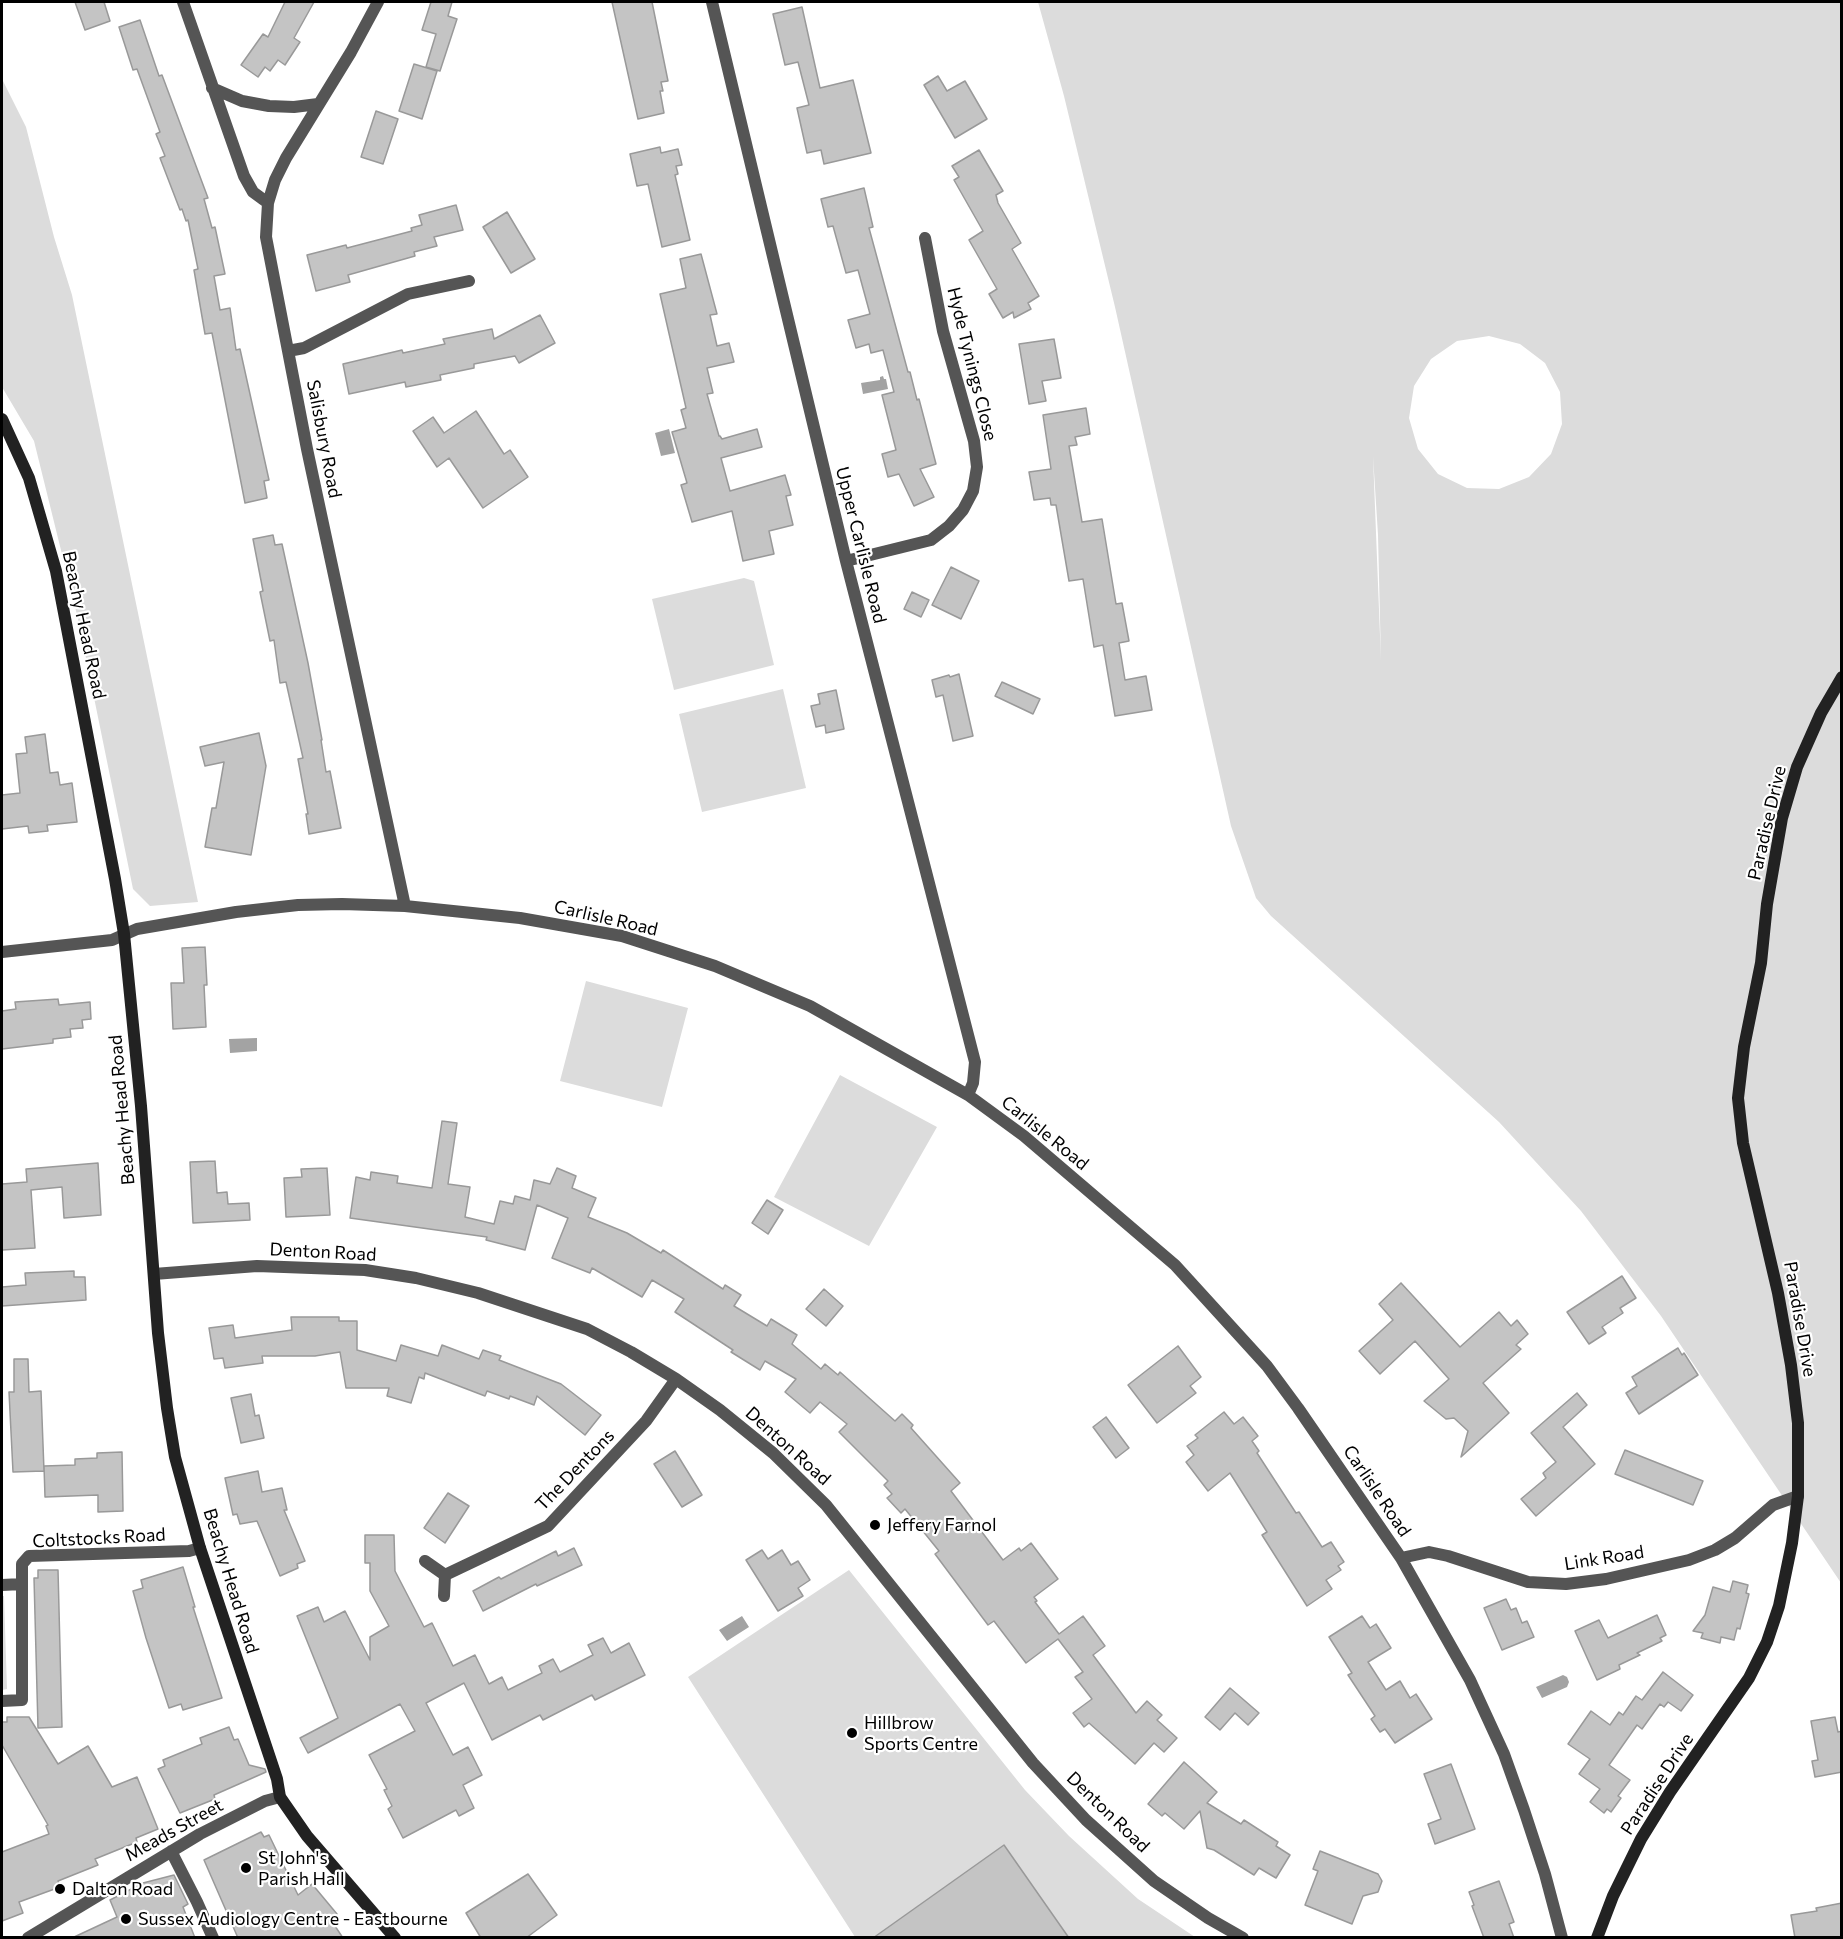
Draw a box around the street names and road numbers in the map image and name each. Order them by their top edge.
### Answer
street label: Hyde Tynings Close [942,285,1002,443]
street label: Salisbury Road [302,378,346,500]
street label: Upper Carlisle Road [831,465,891,625]
street label: Beachy Head Road [58,549,110,701]
street label: Paradise Drive [1743,764,1791,882]
street label: Carlisle Road [552,896,660,940]
street label: Beachy Head Road [105,1034,139,1186]
street label: Carlisle Road [997,1091,1093,1175]
street label: Denton Road [269,1238,377,1266]
street label: Paradise Drive [1779,1260,1821,1378]
street label: Denton Road [741,1402,835,1490]
street label: The Dentons [531,1425,619,1515]
street label: Carlisle Road [1338,1441,1416,1541]
street label: Beachy Head Road [199,1506,263,1656]
street label: Coltstocks Road [32,1524,166,1552]
street label: Link Road [1563,1541,1645,1575]
street label: Paradise Drive [1616,1729,1698,1839]
street label: Denton Road [1062,1767,1154,1857]
street label: Meads Street [121,1794,227,1866]

